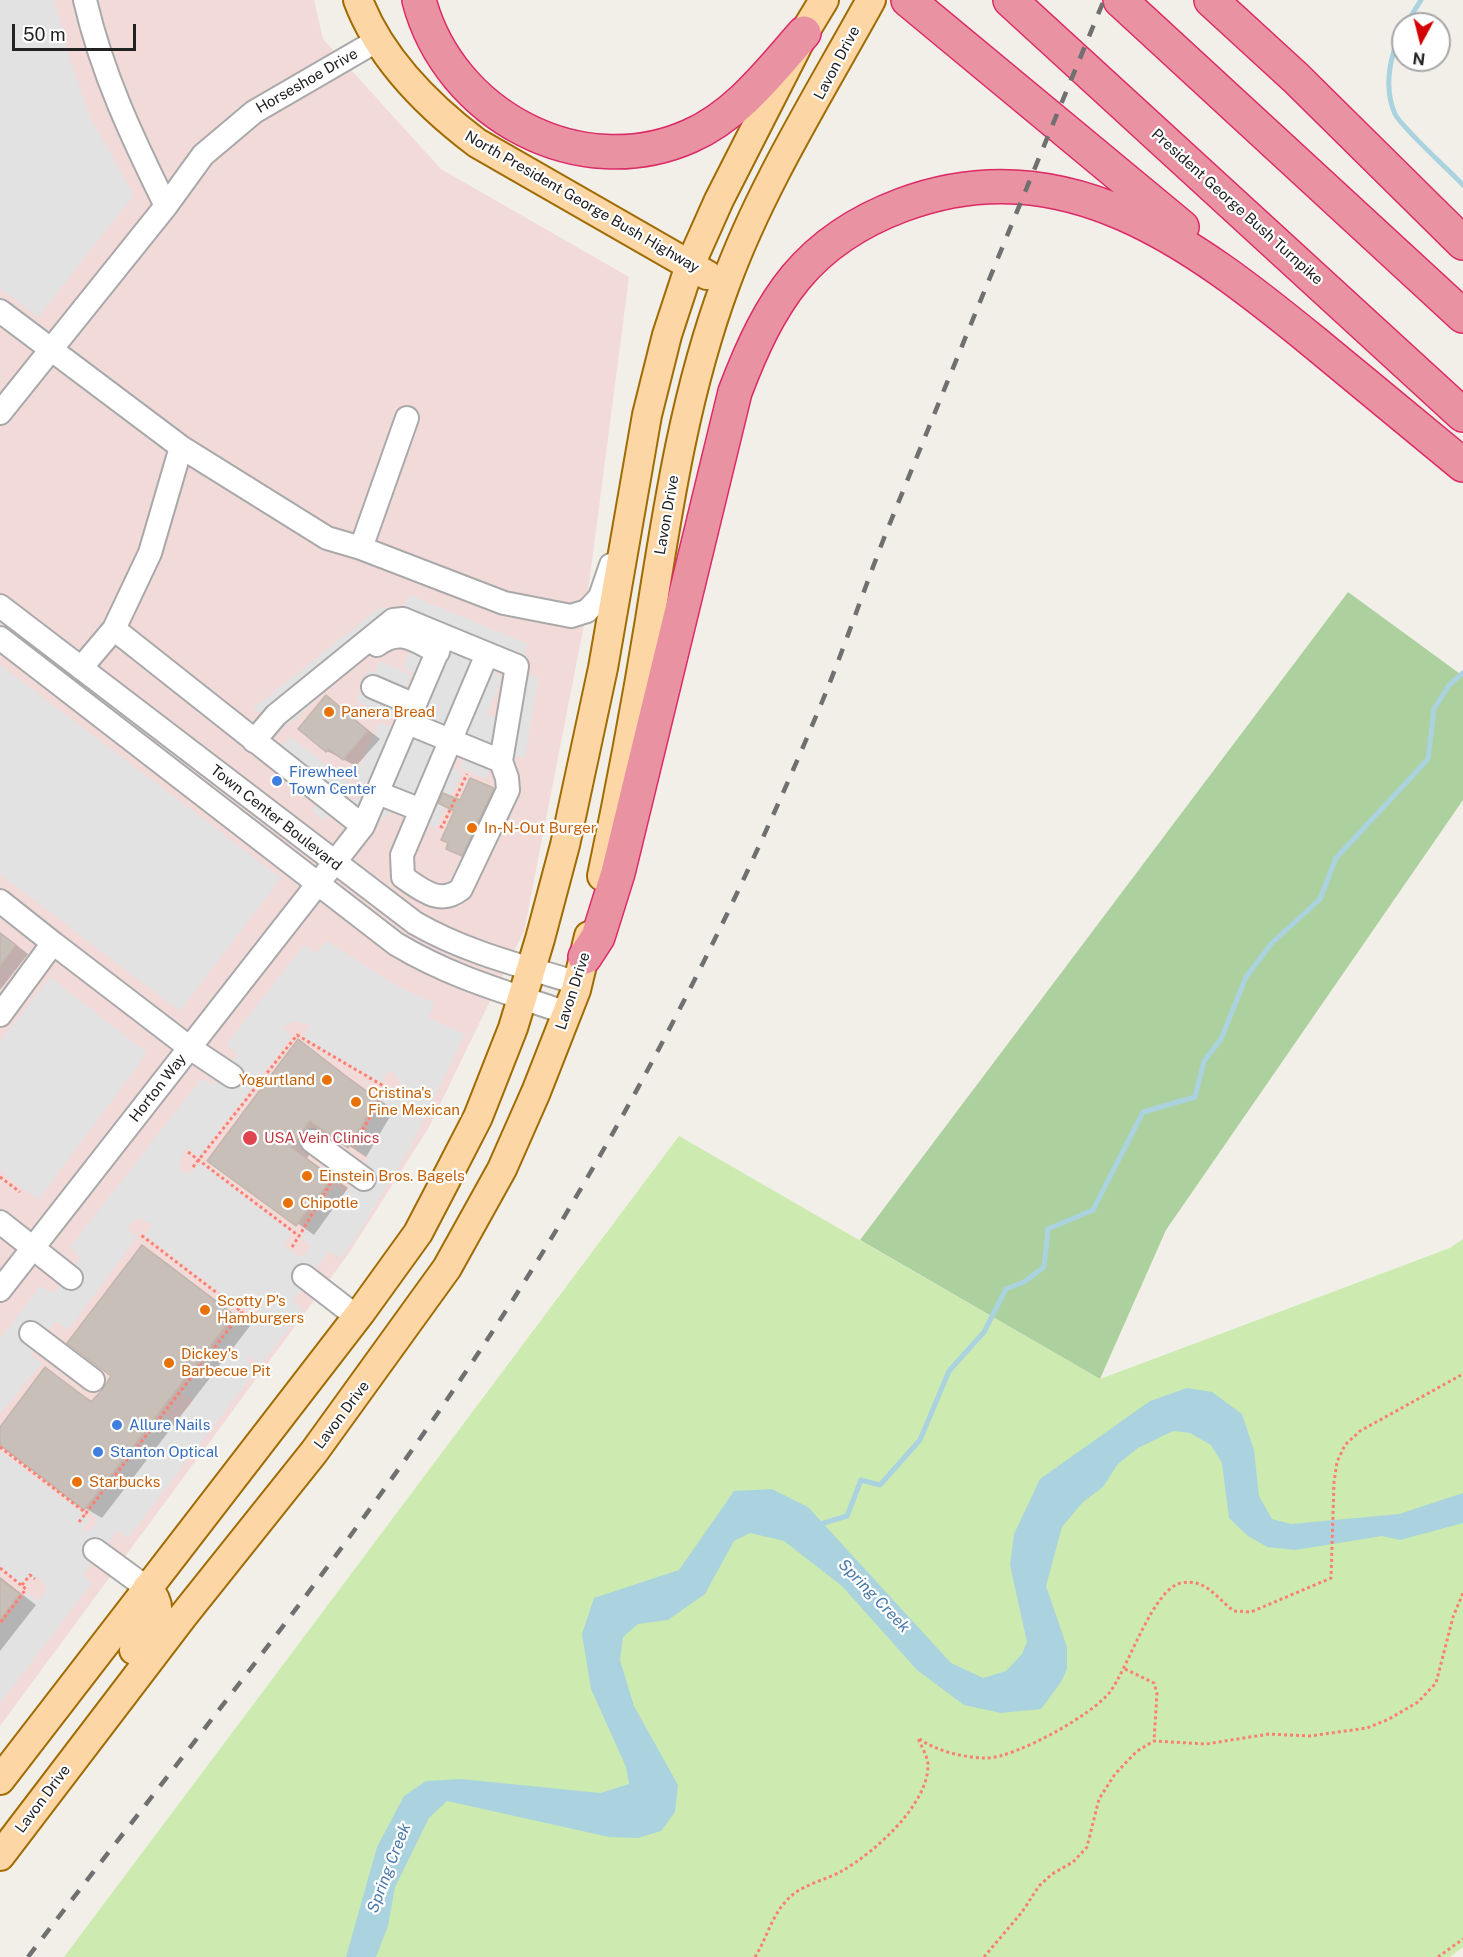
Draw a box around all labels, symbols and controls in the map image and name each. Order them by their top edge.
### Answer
scale bar [15,12,140,50]
north arrow [1391,12,1451,72]
street label: Lavon Drive [810,23,864,103]
text: 50 m [23,24,66,45]
street label: Horseshoe Drive [253,45,361,117]
text: N [1412,48,1426,69]
street label: President George Bush Turnpike [1148,125,1326,289]
street label: North President George Bush Highway [462,127,702,277]
street label: Lavon Drive [651,474,683,556]
place label: Panera Bread [341,703,435,721]
marker: Panera Bread [322,705,336,719]
street label: Town Center Boulevard [207,761,345,875]
place label: Firewheel Town Center [289,763,376,798]
marker: Firewheel Town Center [270,774,284,788]
place label: In-N-Out Burger [484,819,597,837]
marker: In-N-Out Burger [465,821,479,835]
street label: Lavon Drive [552,950,594,1032]
street label: Horton Way [126,1050,190,1126]
place label: Yogurtland [239,1071,315,1089]
marker: Yogurtland [320,1073,334,1087]
place label: Cristina's Fine Mexican [368,1084,460,1119]
marker: Cristina's Fine Mexican [349,1095,363,1109]
marker: USA Vein Clinics [241,1129,259,1147]
place label: USA Vein Clinics [264,1129,379,1147]
place label: Einstein Bros. Bagels [319,1167,465,1185]
marker: Einstein Bros. Bagels [300,1169,314,1183]
place label: Chipotle [300,1194,358,1212]
marker: Chipotle [281,1196,295,1210]
place label: Scotty P's Hamburgers [217,1292,304,1327]
marker: Scotty P's Hamburgers [198,1303,212,1317]
place label: Dickey's Barbecue Pit [181,1345,271,1380]
marker: Dickey's Barbecue Pit [162,1356,176,1370]
street label: Lavon Drive [311,1377,373,1453]
place label: Allure Nails [129,1416,210,1434]
marker: Allure Nails [110,1418,124,1432]
place label: Stanton Optical [110,1443,219,1461]
marker: Stanton Optical [91,1445,105,1459]
place label: Starbucks [89,1473,160,1491]
marker: Starbucks [70,1475,84,1489]
water label: Spring Creek [834,1555,914,1637]
street label: Lavon Drive [12,1761,74,1837]
water label: Spring Creek [363,1820,415,1916]

